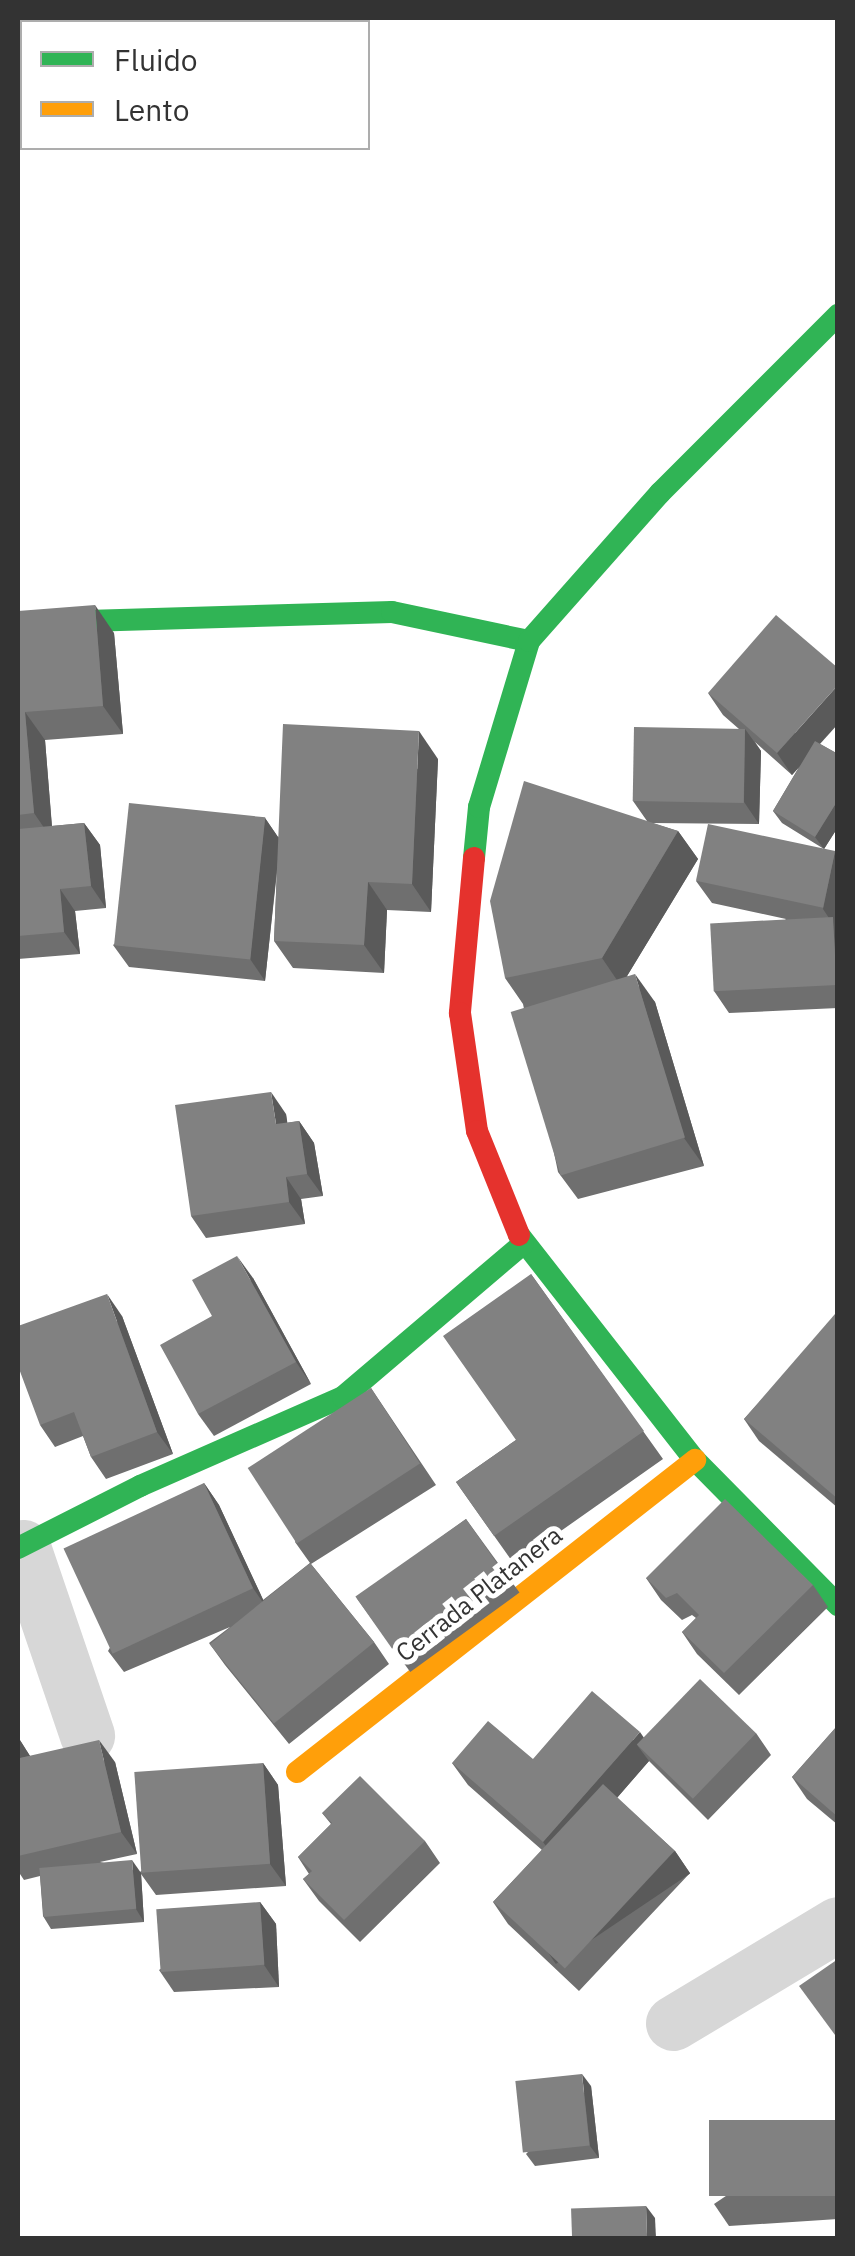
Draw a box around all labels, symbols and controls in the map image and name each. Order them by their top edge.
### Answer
legend [20,20,370,150]
text: Fluido [114,40,198,79]
text: Lento [114,90,189,129]
street label: Cerrada Platanera [390,1520,568,1668]

